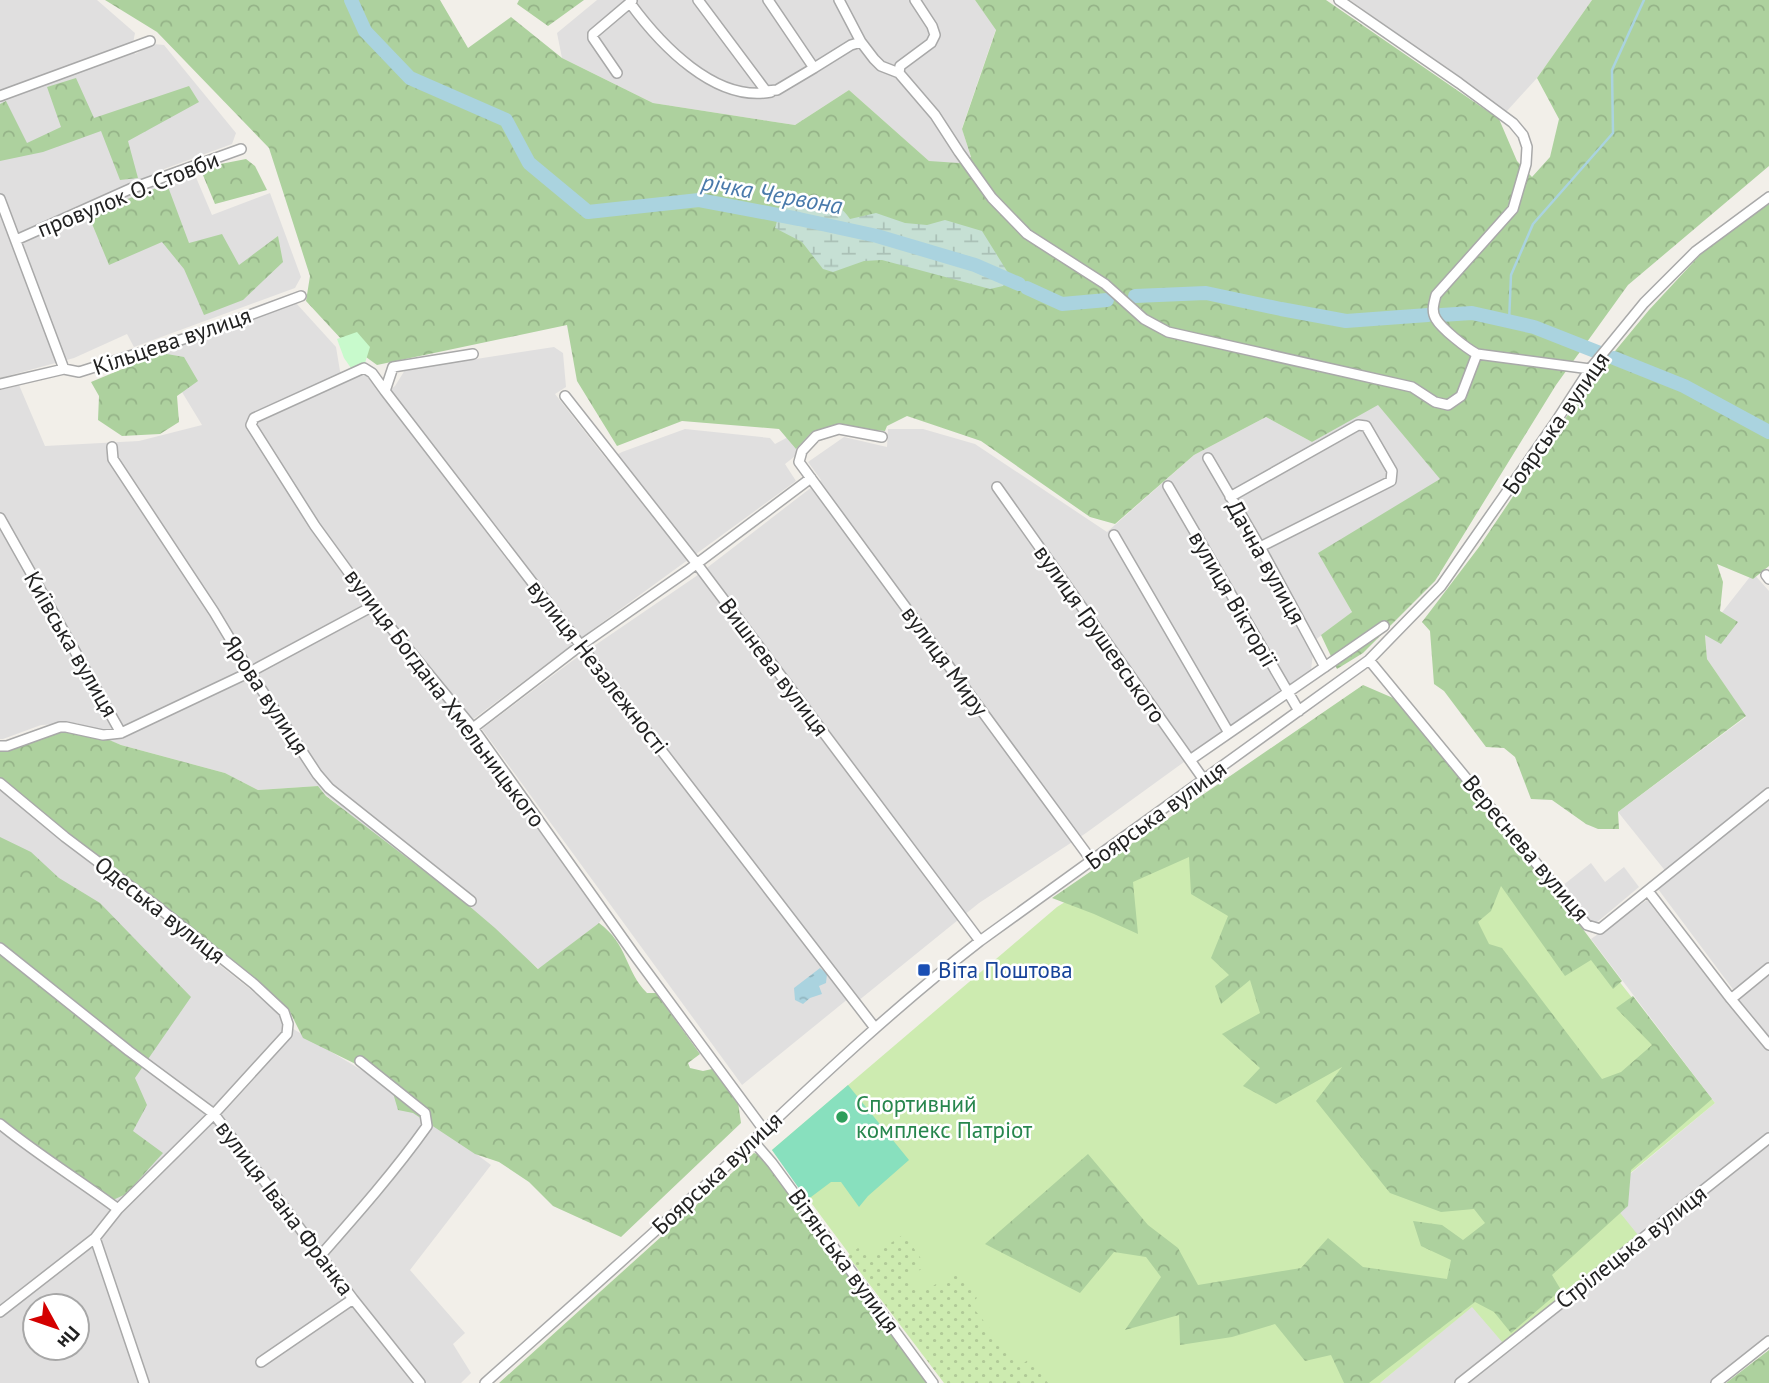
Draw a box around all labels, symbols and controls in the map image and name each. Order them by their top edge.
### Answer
street label: провулок О. Стовби [33,144,223,243]
water label: річка Червона [698,166,845,221]
street label: Кільцева вулиця [89,300,255,381]
street label: Боярська вулиця [1496,346,1615,500]
street label: Дачна вулиця [1220,495,1312,629]
street label: вулиця Вікторії [1183,526,1284,672]
street label: вулиця Грушевського [1028,539,1173,728]
street label: вулиця Богдана Хмельницького [339,563,552,833]
street label: Київська вулиця [18,566,125,722]
street label: вулиця Незалежності [521,574,675,759]
street label: Вишнева вулиця [713,592,836,742]
street label: вулиця Миру [896,600,995,722]
street label: Ярова вулиця [217,630,316,760]
street label: Боярська вулиця [1079,754,1232,876]
street label: Вереснева вулиця [1457,769,1596,927]
street label: Одеська вулиця [89,850,231,970]
place label: Віта Поштова [938,955,1073,984]
marker: Віта Поштова [916,962,932,978]
place label: Спортивний комплекс Патріот [856,1089,1033,1144]
street label: Боярська вулиця [646,1105,788,1240]
marker: Спортивний комплекс Патріот [834,1109,850,1125]
street label: вулиця Івана Франка [210,1114,361,1301]
street label: Стрілецька вулиця [1549,1179,1712,1315]
street label: Вітянська вулиця [782,1183,906,1338]
north arrow [21,1292,91,1362]
text: Пн [53,1322,85,1354]

